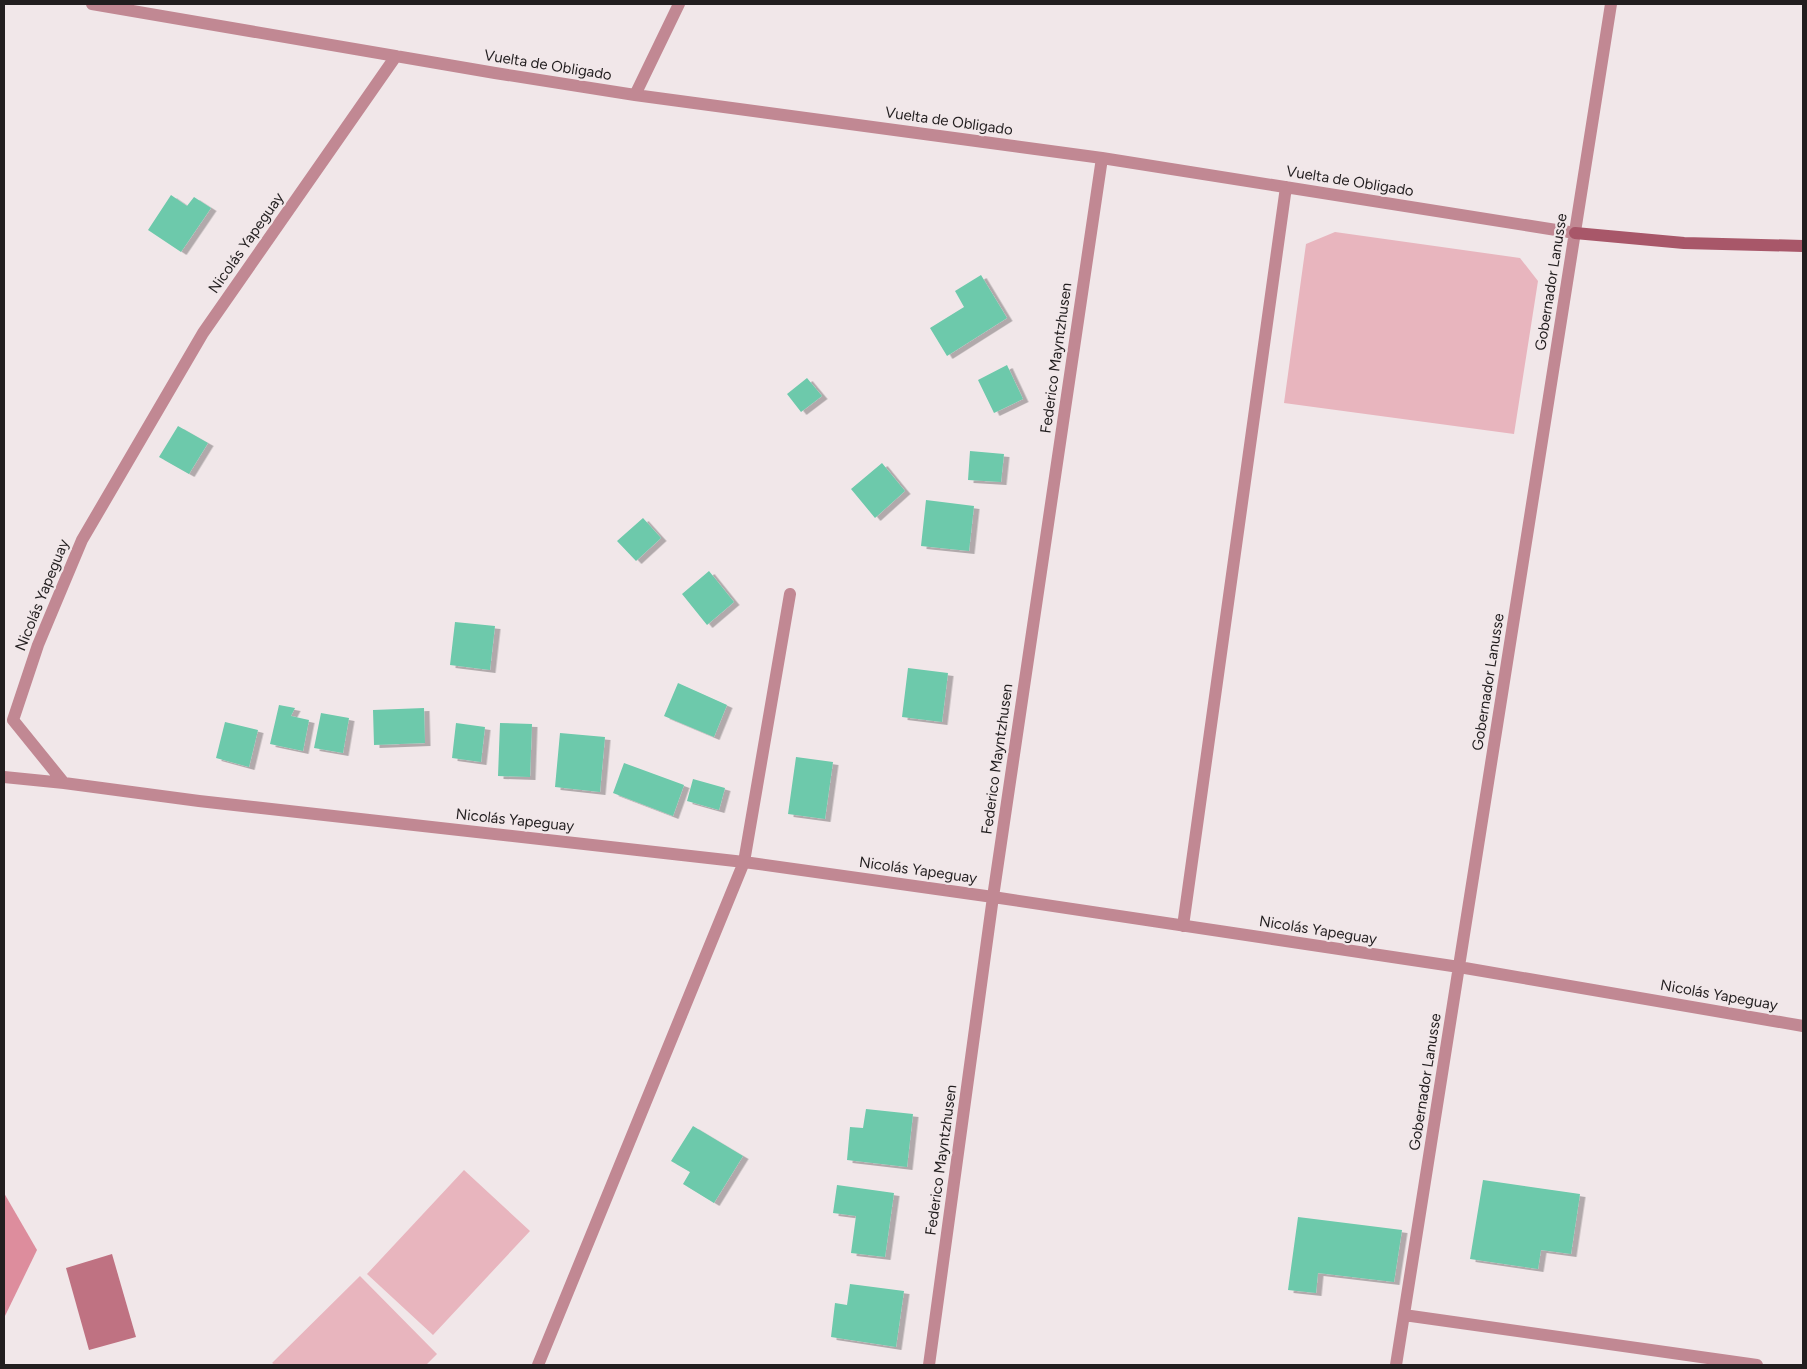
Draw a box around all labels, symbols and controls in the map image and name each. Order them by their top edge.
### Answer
street label: Vuelta de Obligado [483,46,613,84]
street label: Vuelta de Obligado [884,103,1014,139]
street label: Vuelta de Obligado [1285,162,1415,200]
street label: Nicolás Yapeguay [204,189,288,297]
street label: Gobernador Lanusse [1531,212,1571,352]
street label: Federico Mayntzhusen [1037,281,1075,435]
street label: Nicolás Yapeguay [11,536,73,654]
street label: Gobernador Lanusse [1468,612,1508,752]
street label: Federico Mayntzhusen [978,682,1016,836]
street label: Nicolás Yapeguay [455,805,575,835]
street label: Nicolás Yapeguay [858,853,978,887]
street label: Nicolás Yapeguay [1258,912,1378,948]
street label: Nicolás Yapeguay [1659,976,1779,1014]
street label: Gobernador Lanusse [1405,1012,1445,1152]
street label: Federico Mayntzhusen [922,1083,960,1237]

